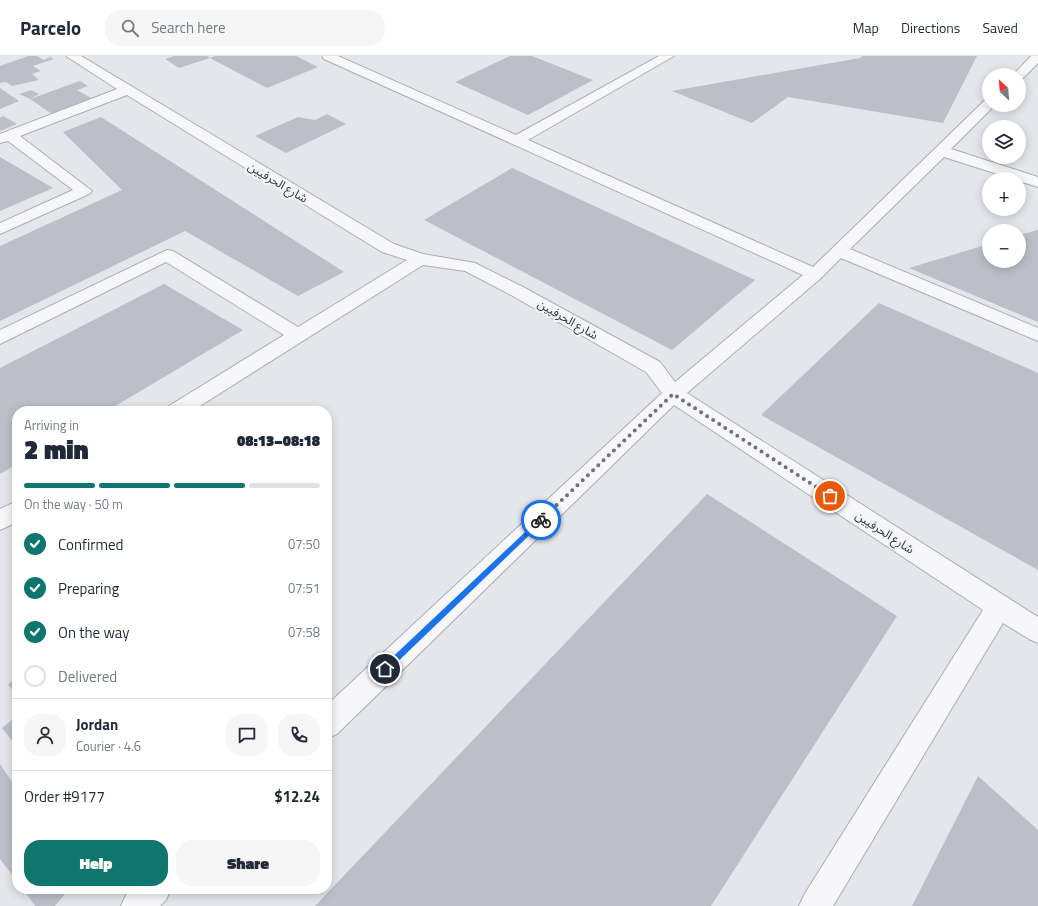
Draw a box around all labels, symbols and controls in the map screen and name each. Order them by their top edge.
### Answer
search box [105,10,385,46]
text: Parcelo [20,13,81,42]
text: Search here [151,16,226,39]
icon: search [119,17,141,39]
text: Map [853,17,879,38]
text: Directions [901,17,960,38]
text: Saved [982,17,1018,38]
north arrow [982,68,1026,112]
map controls [982,68,1026,268]
button: layers [982,120,1026,164]
street label: شارع الحرفيين [244,157,312,207]
button: + [982,172,1026,216]
button: − [982,224,1026,268]
street label: شارع الحرفيين [534,294,602,344]
text: Arriving in [24,415,79,435]
text: 08:13–08:18 [237,429,320,452]
text: 2 min [24,430,89,469]
pin [813,479,847,513]
icon: bag [819,485,841,507]
text: On the way · 50 m [24,494,123,514]
courier [521,500,561,540]
street label: شارع الحرفيين [852,506,918,558]
icon: bike [530,509,552,531]
icon: check [24,533,46,555]
text: Confirmed [58,533,123,556]
text: 07:50 [288,534,320,554]
icon: check [24,577,46,599]
text: Preparing [58,577,119,600]
text: 07:51 [288,578,320,598]
icon: check [24,621,46,643]
text: On the way [58,621,130,644]
text: 07:58 [288,622,320,642]
pin [368,652,402,686]
icon: home [374,658,396,680]
text: Delivered [58,665,117,688]
text: Jordan [76,713,118,736]
button: person [24,714,66,756]
button: chat [226,714,268,756]
button: phone [278,714,320,756]
text: Courier · 4.6 [76,736,141,756]
text: Order #9177 [24,785,105,808]
text: $12.24 [274,785,320,808]
button: Help [24,840,168,886]
button: Share [176,840,320,886]

